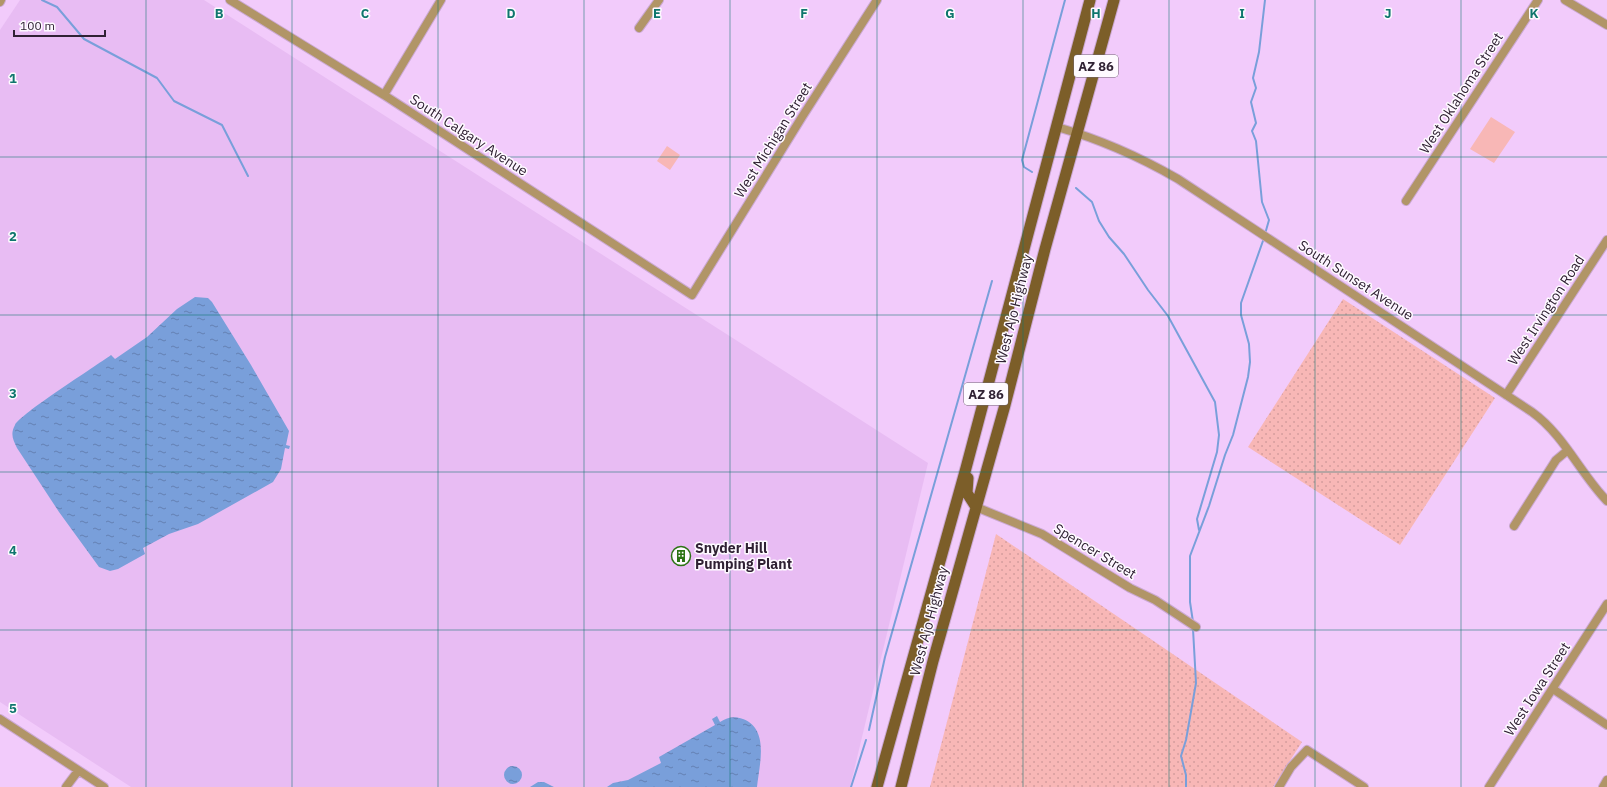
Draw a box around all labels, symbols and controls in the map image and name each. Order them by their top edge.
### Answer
text: B [215,5,224,22]
text: C [361,5,370,22]
text: D [506,5,516,22]
text: E [653,5,661,22]
text: F [800,5,808,22]
text: G [945,5,955,22]
text: H [1091,5,1101,22]
text: I [1239,5,1245,22]
text: J [1384,5,1392,22]
text: K [1529,5,1539,22]
scale bar [14,12,105,38]
text: 100 m [20,18,55,33]
street label: West Oklahoma Street [1415,29,1507,157]
road number: AZ 86 [1074,55,1118,77]
text: 1 [9,70,17,87]
street label: West Michigan Street [730,79,816,201]
street label: South Calgary Avenue [407,90,532,180]
text: 2 [9,228,17,245]
street label: South Sunset Avenue [1295,236,1417,324]
street label: West Ajo Highway [992,252,1036,366]
street label: West Irvington Road [1504,252,1588,368]
road number: AZ 86 [964,383,1008,405]
text: 3 [9,385,17,402]
street label: Spencer Street [1050,519,1140,583]
place label: Snyder Hill Pumping Plant [695,539,792,573]
text: 4 [9,542,17,559]
building icon: Snyder Hill Pumping Plant [670,545,692,567]
street label: West Ajo Highway [906,564,952,678]
street label: West Iowa Street [1500,639,1574,739]
text: 5 [9,700,17,717]

